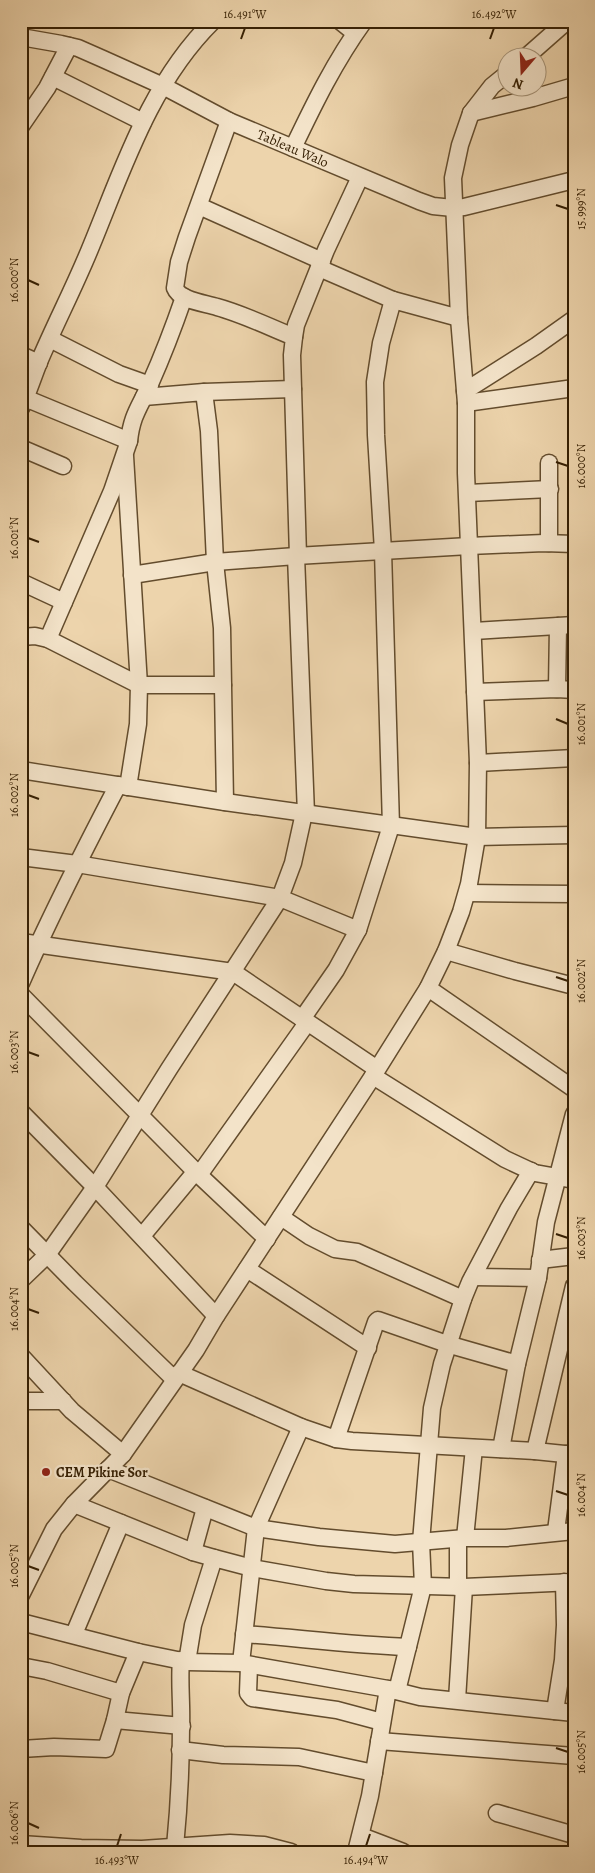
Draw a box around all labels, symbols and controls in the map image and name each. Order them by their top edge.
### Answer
text: 16.491°W [223,6,267,22]
text: 16.492°W [472,6,517,22]
north arrow [498,48,548,98]
text: N [510,73,526,94]
street label: Tableau Walo [254,125,332,172]
text: 15.999°N [573,188,589,230]
text: 16.000°N [6,257,22,302]
text: 16.000°N [573,443,589,488]
text: 16.001°N [6,516,22,559]
text: 16.001°N [573,702,589,745]
text: 16.002°N [6,773,22,817]
text: 16.002°N [573,959,589,1003]
text: 16.003°N [6,1030,22,1074]
text: 16.003°N [573,1216,589,1260]
text: 16.004°N [6,1287,22,1331]
place label: CEM Pikine Sor [56,1463,148,1482]
marker: CEM Pikine Sor [40,1466,52,1478]
text: 16.004°N [573,1473,589,1517]
text: 16.005°N [6,1544,22,1588]
text: 16.005°N [573,1730,589,1774]
text: 16.006°N [6,1801,22,1845]
text: 16.493°W [95,1852,140,1868]
text: 16.494°W [344,1852,389,1868]

